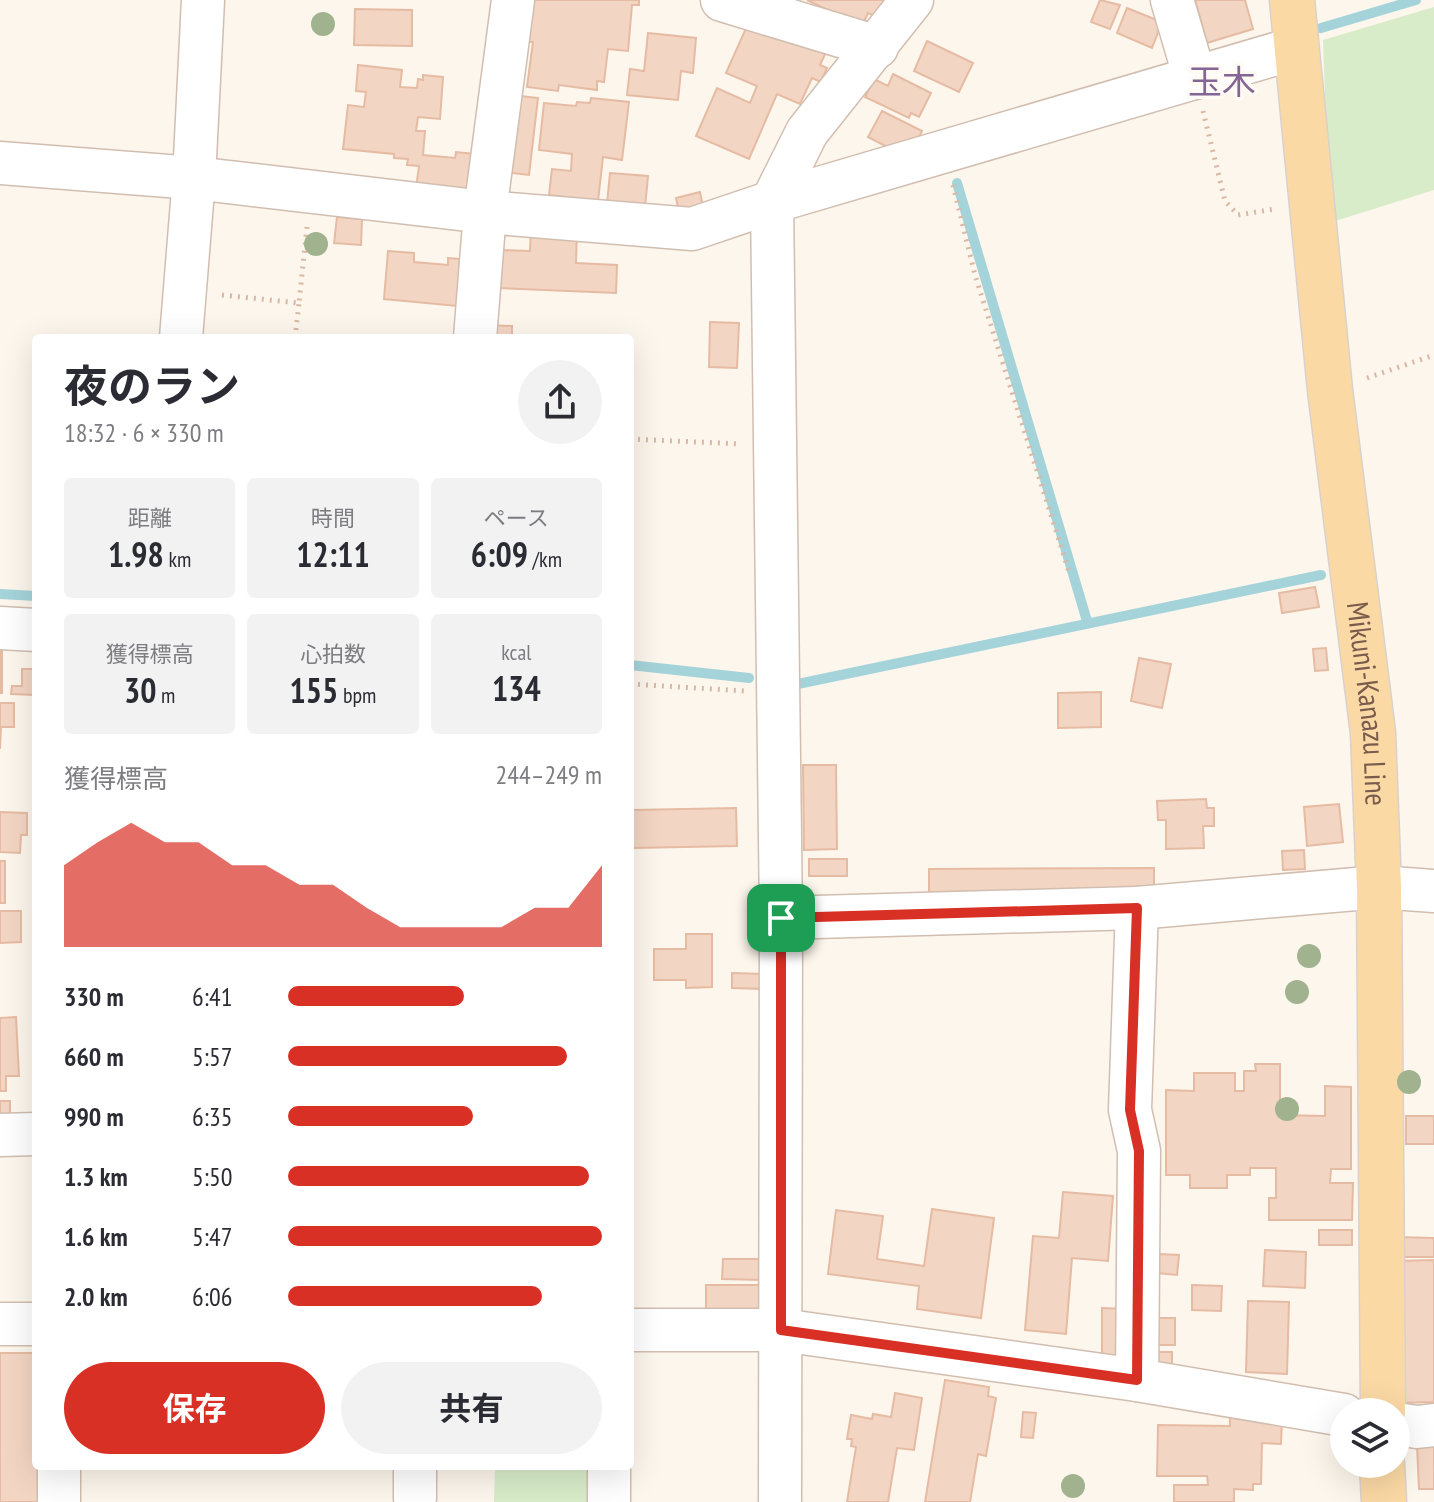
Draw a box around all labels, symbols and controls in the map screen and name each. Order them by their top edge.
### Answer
district label: 玉木 [1188,59,1256,103]
text: 夜のラン [64,357,240,414]
button: share [518,360,602,444]
text: 18:32 · 6 × 330 m [64,416,224,449]
text: 距離 [128,504,172,532]
text: 時間 [311,504,355,532]
text: ペース [484,504,549,532]
text: 1.98 [108,532,164,576]
text: 12:11 [296,532,370,576]
text: 6:09 [471,532,528,576]
text: km [164,545,191,573]
text: /km [528,545,562,573]
street label: Mikuni-Kanazu Line [1339,599,1397,807]
text: kcal [501,638,531,666]
text: 獲得標高 [106,640,194,668]
text: 心拍数 [300,640,366,668]
text: 134 [492,666,541,710]
text: 30 [124,668,156,712]
text: 155 [290,668,338,712]
text: m [156,681,175,709]
text: bpm [338,681,376,709]
text: 244–249 m [496,758,602,791]
text: 獲得標高 [64,762,168,795]
pin [747,884,815,952]
icon: arrive [759,896,803,940]
text: 330 m [64,980,124,1013]
text: 6:41 [192,980,232,1013]
text: 660 m [64,1040,124,1073]
text: 5:57 [192,1040,232,1073]
text: 990 m [64,1100,124,1133]
text: 6:35 [192,1100,232,1133]
text: 1.3 km [64,1160,128,1193]
text: 5:50 [192,1160,232,1193]
text: 1.6 km [64,1220,128,1253]
text: 5:47 [192,1220,232,1253]
text: 2.0 km [64,1280,128,1313]
text: 6:06 [192,1280,232,1313]
button: 保存 [64,1362,325,1454]
button: 共有 [341,1362,602,1454]
map controls [1330,1398,1410,1478]
button: layers [1330,1398,1410,1478]

